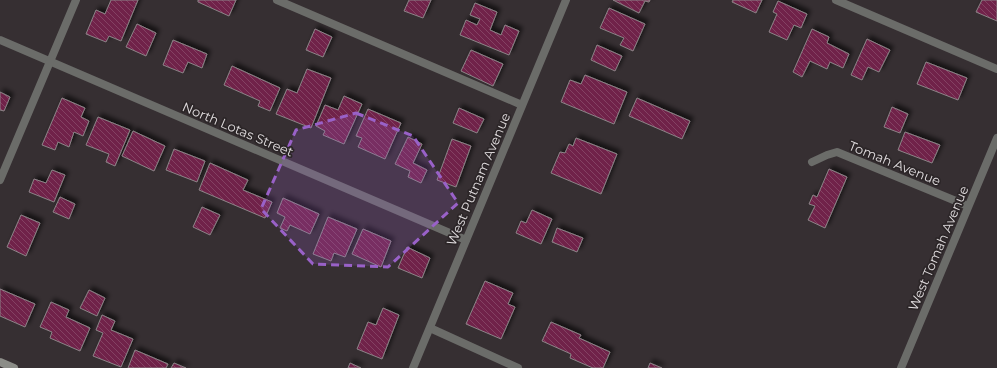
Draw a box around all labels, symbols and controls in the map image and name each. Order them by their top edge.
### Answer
street label: North Lotas Street [180,98,296,160]
street label: West Putnam Avenue [443,110,513,248]
street label: Tomah Avenue [847,137,943,189]
street label: West Tomah Avenue [904,183,972,313]

